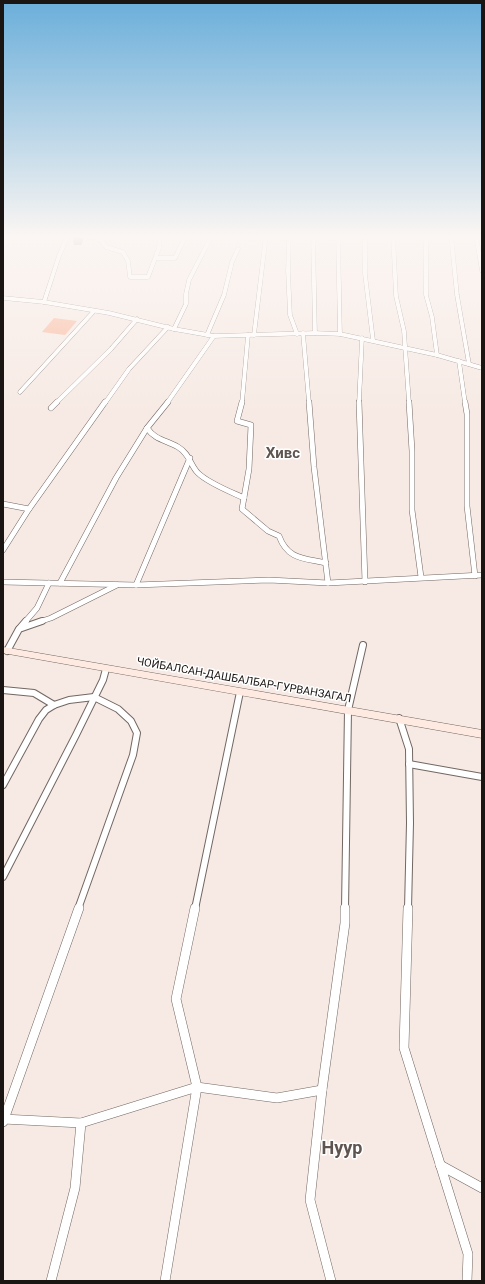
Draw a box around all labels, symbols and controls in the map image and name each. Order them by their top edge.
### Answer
district label: Хивс [266,444,300,462]
street label: ЧОЙБАЛСАН-ДАШБАЛБАР-ГУРВАНЗАГАЛ [136,655,352,705]
district label: Нуур [322,1137,362,1158]

